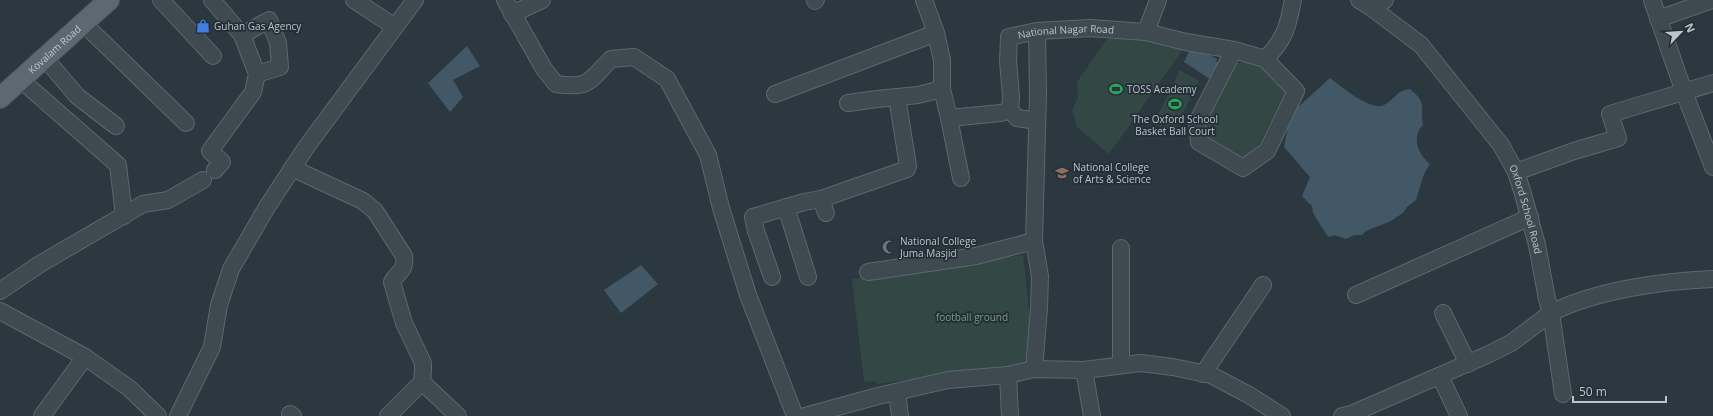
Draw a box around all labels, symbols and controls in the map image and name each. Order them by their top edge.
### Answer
north arrow [1661,12,1701,52]
shop icon: Guhan Gas Agency [195,18,211,34]
place label: Guhan Gas Agency [214,19,302,33]
text: N [1682,20,1699,35]
street label: National Nagar Road [1016,21,1115,42]
street label: Kovalam Road [25,22,84,77]
sports icon: TOSS Academy [1108,81,1124,97]
place label: TOSS Academy [1127,82,1198,96]
sports icon: The Oxford School Basket Ball Court [1167,96,1183,112]
place label: The Oxford School Basket Ball Court [1132,112,1218,138]
place label: National College of Arts & Science [1073,160,1152,186]
street label: Oxford School Road [1506,162,1545,255]
school or university icon: National College of Arts & Science [1054,165,1070,181]
place label: National College Juma Masjid [899,234,976,260]
mosque icon: National College Juma Masjid [881,239,897,255]
park label: football ground [936,310,1008,324]
scale bar [1573,378,1666,404]
text: 50 m [1579,383,1607,400]

